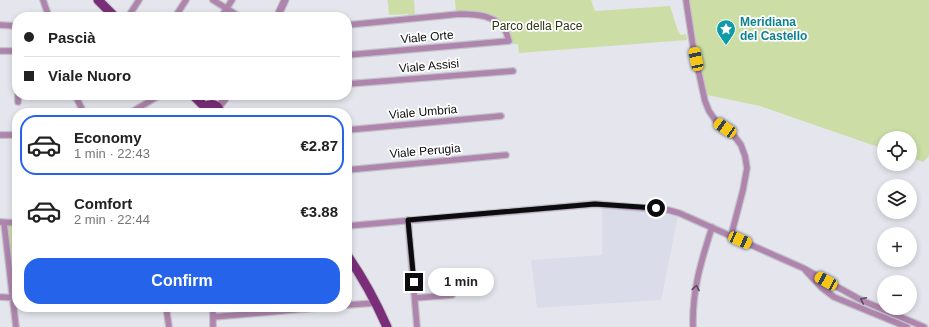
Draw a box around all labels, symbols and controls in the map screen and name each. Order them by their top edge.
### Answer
place label: Meridiana del Castello [740,15,807,43]
place icon: Meridiana del Castello [715,18,737,46]
park label: Parco della Pace [492,19,583,33]
street label: Viale Orte [400,28,454,46]
text: Pascià [48,29,96,46]
car [688,46,704,72]
street label: Viale Assisi [398,56,460,76]
text: Viale Nuoro [48,67,131,84]
street label: Viale Umbria [388,102,458,122]
car [712,116,738,140]
icon: car [26,127,62,163]
text: Economy [74,129,142,146]
map controls [877,131,917,315]
button: locate [877,131,917,171]
text: €2.87 [300,137,338,154]
street label: Viale Perugia [389,141,461,161]
text: 1 min · 22:43 [74,146,150,161]
button: layers [877,179,917,219]
icon: car [26,193,62,229]
text: Comfort [74,195,132,212]
route start [647,199,665,217]
text: €3.88 [300,203,338,220]
text: 2 min · 22:44 [74,212,150,227]
button: + [877,227,917,267]
car [727,230,753,250]
button: Confirm [24,258,340,304]
callout: 1 min [428,268,494,296]
car [813,270,839,292]
route end [405,273,423,291]
text: 1 min [444,274,478,289]
button: − [877,275,917,315]
one-way arrow [691,285,699,291]
one-way arrow [859,297,867,305]

